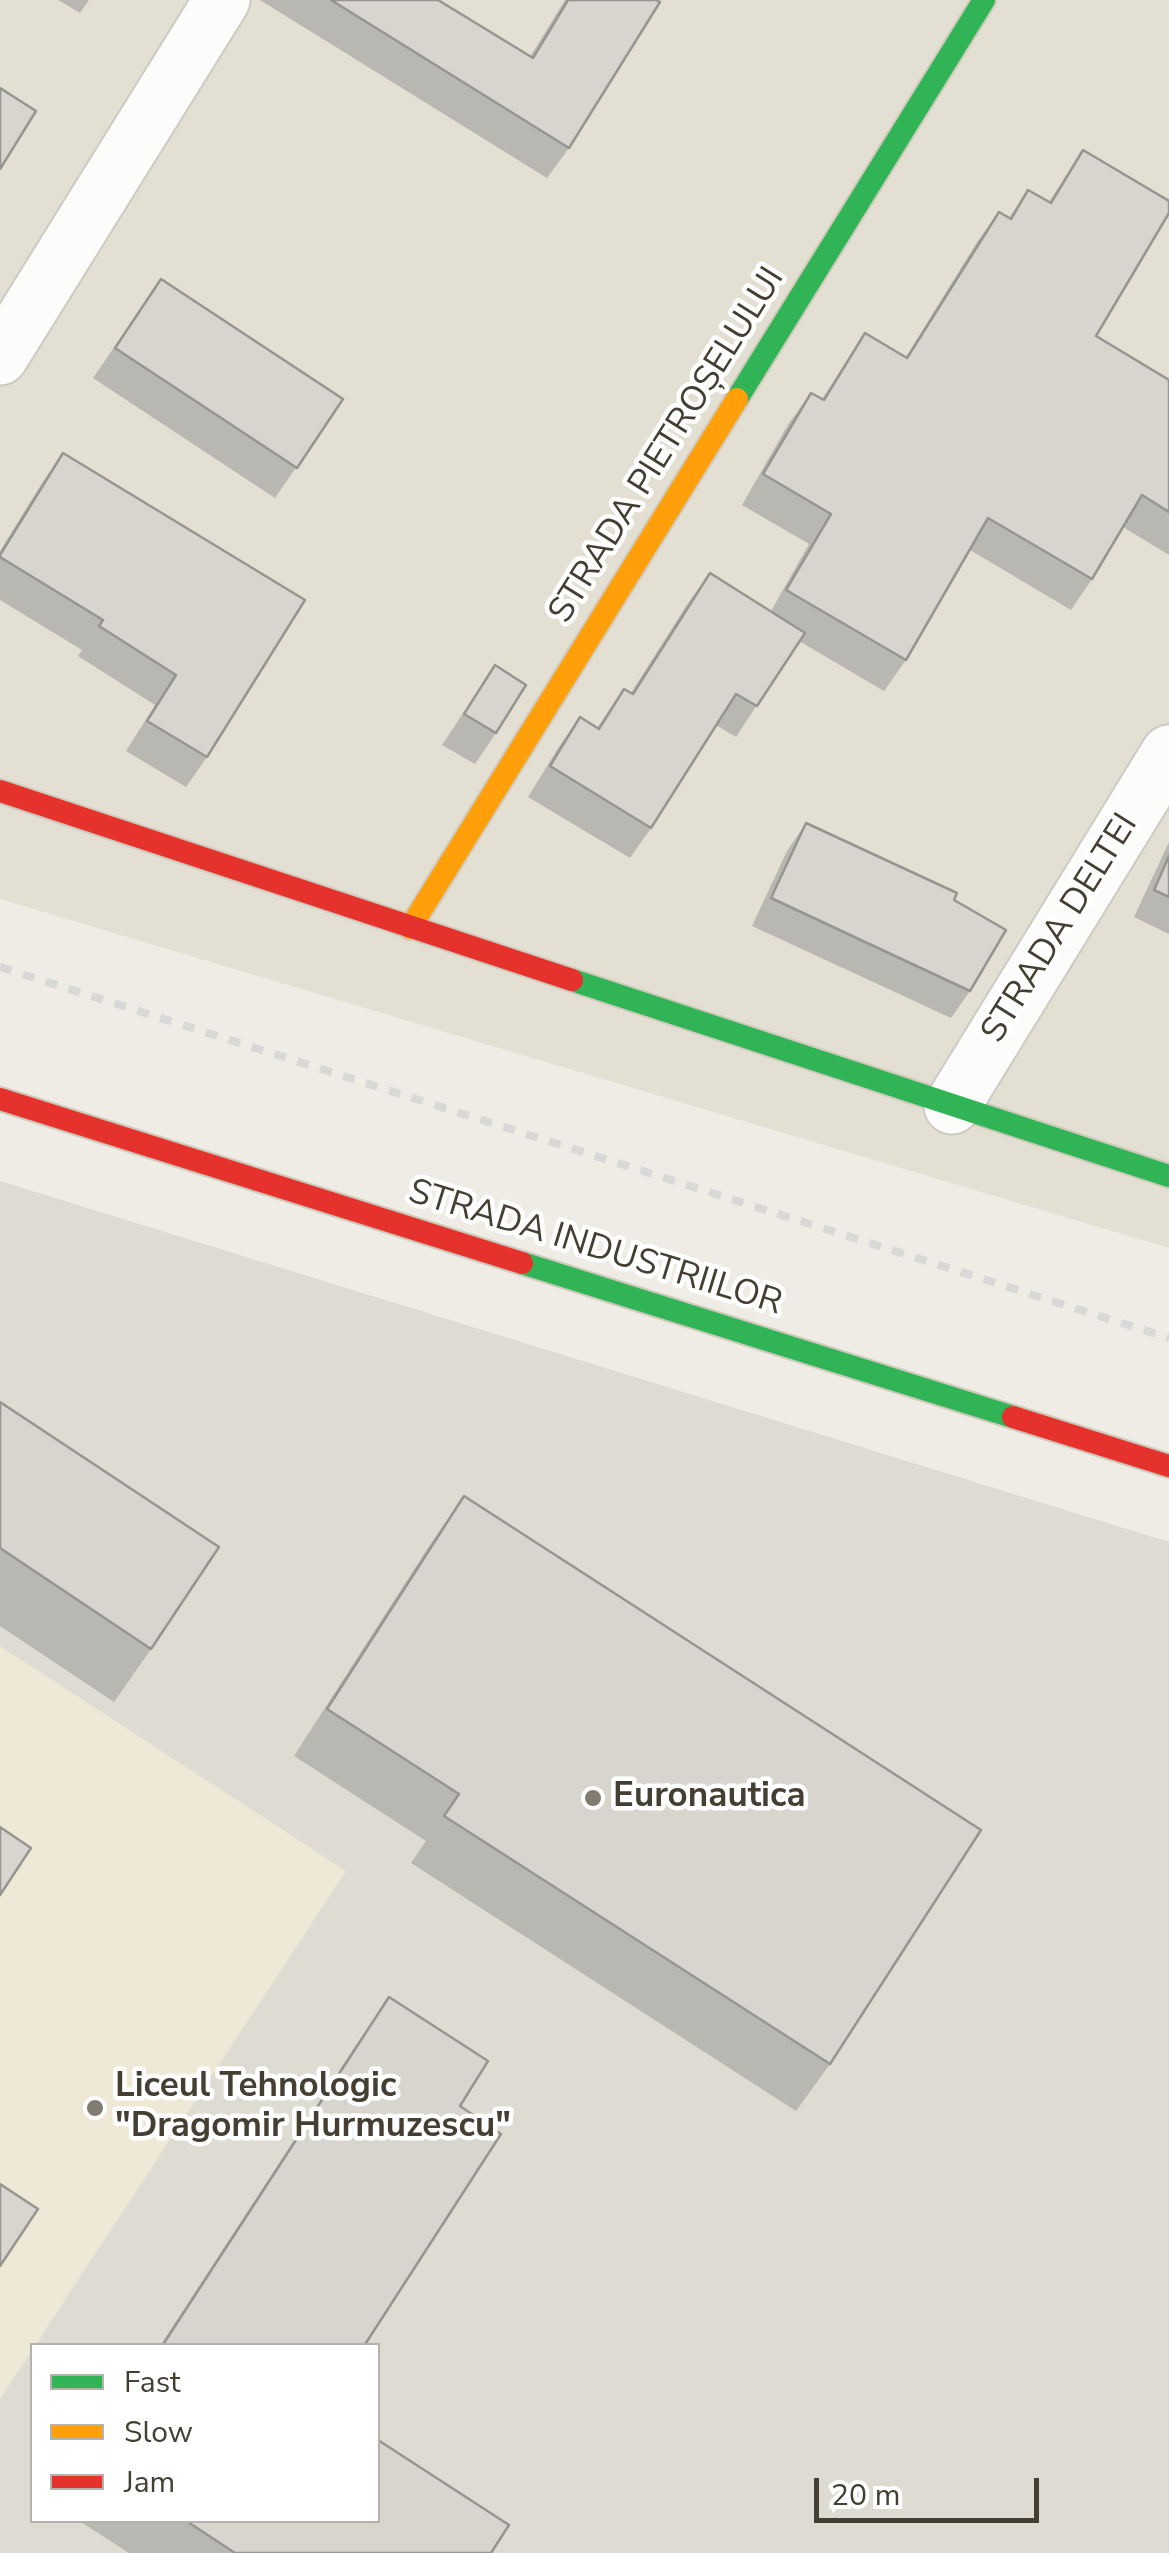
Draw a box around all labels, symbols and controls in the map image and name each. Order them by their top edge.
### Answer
street label: STRADA PIETROȘELULUI [541,261,795,631]
street label: STRADA DELTEI [974,807,1148,1051]
street label: STRADA INDUSTRIILOR [403,1172,787,1326]
place label: Euronautica [613,1777,806,1819]
marker: Euronautica [582,1787,604,1809]
place label: Liceul Tehnologic "Dragomir Hurmuzescu" [115,2067,511,2149]
marker: Liceul Tehnologic "Dragomir Hurmuzescu" [84,2097,106,2119]
legend [30,2343,380,2523]
text: Fast [124,2362,181,2403]
text: Slow [124,2412,193,2453]
scale bar [819,2458,1044,2520]
text: Jam [124,2462,175,2503]
text: 20 m [831,2475,900,2516]

